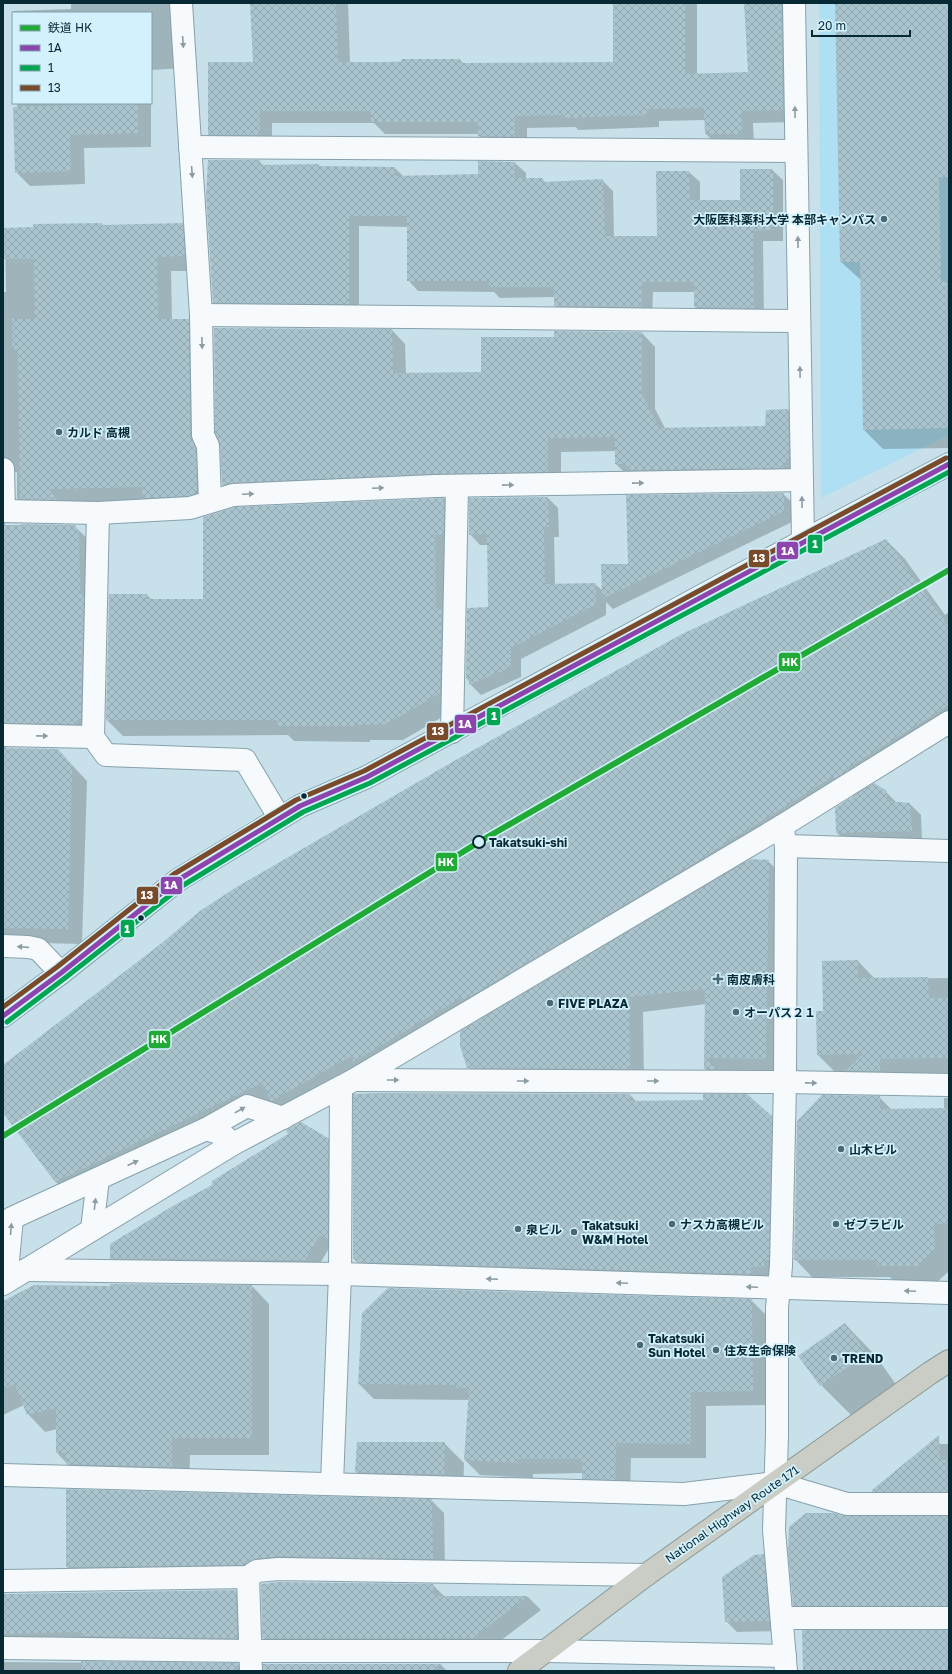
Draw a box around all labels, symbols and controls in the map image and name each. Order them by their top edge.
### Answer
legend [12,12,152,104]
scale bar [812,12,910,38]
text: 20 m [818,18,846,33]
text: 鉄道 HK [48,20,92,35]
one-way arrow [180,36,187,48]
text: 1A [48,40,62,55]
text: 1 [48,60,54,75]
text: 13 [48,80,61,95]
one-way arrow [792,106,799,118]
one-way arrow [188,166,195,178]
place label: 大阪医科薬科大学 本部キャンパス [693,212,876,227]
marker: 大阪医科薬科大学 本部キャンパス [879,214,889,224]
one-way arrow [795,235,801,248]
one-way arrow [199,337,205,350]
one-way arrow [797,365,803,378]
place label: カルド 高槻 [67,425,130,440]
marker: カルド 高槻 [54,427,64,437]
one-way arrow [632,480,645,486]
one-way arrow [502,482,515,488]
one-way arrow [372,485,384,492]
one-way arrow [242,491,255,497]
one-way arrow [799,495,805,508]
line badge: 1 [807,534,823,554]
text: 1 [812,537,818,550]
line badge: 1A [776,541,799,560]
text: 1A [781,544,795,557]
line badge: 13 [748,549,770,568]
text: 13 [753,551,765,564]
line badge: HK [778,652,801,672]
text: HK [782,655,798,668]
line badge: 1 [486,707,501,726]
text: 1 [491,709,497,722]
line badge: 1A [454,714,477,734]
text: 1A [458,717,472,730]
line badge: 13 [426,722,449,741]
text: 13 [432,724,444,737]
one-way arrow [36,733,49,739]
unlabelled marker [299,791,309,801]
marker: Takatsuki-shi [472,835,486,849]
place label: Takatsuki-shi [489,835,567,850]
line badge: HK [435,852,458,872]
text: HK [438,855,454,868]
line badge: 1A [160,876,183,895]
text: 1A [164,878,178,891]
line badge: 13 [136,886,159,905]
text: 13 [141,888,153,901]
unlabelled marker [136,913,146,923]
line badge: 1 [120,919,135,938]
text: 1 [124,922,130,935]
one-way arrow [17,943,29,950]
place label: 南皮膚科 [727,972,775,987]
marker: 南皮膚科 [712,973,724,985]
place label: FIVE PLAZA [558,996,629,1011]
marker: FIVE PLAZA [545,998,555,1008]
place label: オーパス２１ [744,1005,816,1020]
marker: オーパス２１ [731,1007,741,1017]
line badge: HK [148,1030,171,1049]
text: HK [151,1032,167,1045]
one-way arrow [387,1077,400,1083]
one-way arrow [517,1078,530,1084]
one-way arrow [647,1078,660,1084]
one-way arrow [805,1079,817,1086]
one-way arrow [234,1107,246,1113]
place label: 山木ビル [849,1142,897,1157]
marker: 山木ビル [836,1144,846,1154]
one-way arrow [128,1160,139,1166]
one-way arrow [92,1198,98,1210]
place label: ナスカ高槻ビル [680,1217,764,1232]
place label: ゼブラビル [844,1217,904,1232]
place label: Takatsuki W&M Hotel [582,1218,648,1247]
marker: ナスカ高槻ビル [667,1219,677,1229]
marker: ゼブラビル [831,1219,841,1229]
place label: 泉ビル [526,1222,562,1237]
one-way arrow [7,1223,14,1235]
marker: 泉ビル [513,1224,523,1234]
marker: Takatsuki W&M Hotel [569,1227,579,1237]
one-way arrow [485,1276,498,1282]
one-way arrow [615,1280,628,1286]
one-way arrow [745,1284,758,1290]
one-way arrow [904,1288,916,1295]
place label: Takatsuki Sun Hotel [648,1331,706,1360]
marker: Takatsuki Sun Hotel [635,1340,645,1350]
place label: 住友生命保険 [724,1343,796,1358]
marker: 住友生命保険 [711,1345,721,1355]
place label: TREND [842,1351,884,1366]
marker: TREND [829,1353,839,1363]
street label: National Highway Route 171 [662,1462,802,1566]

